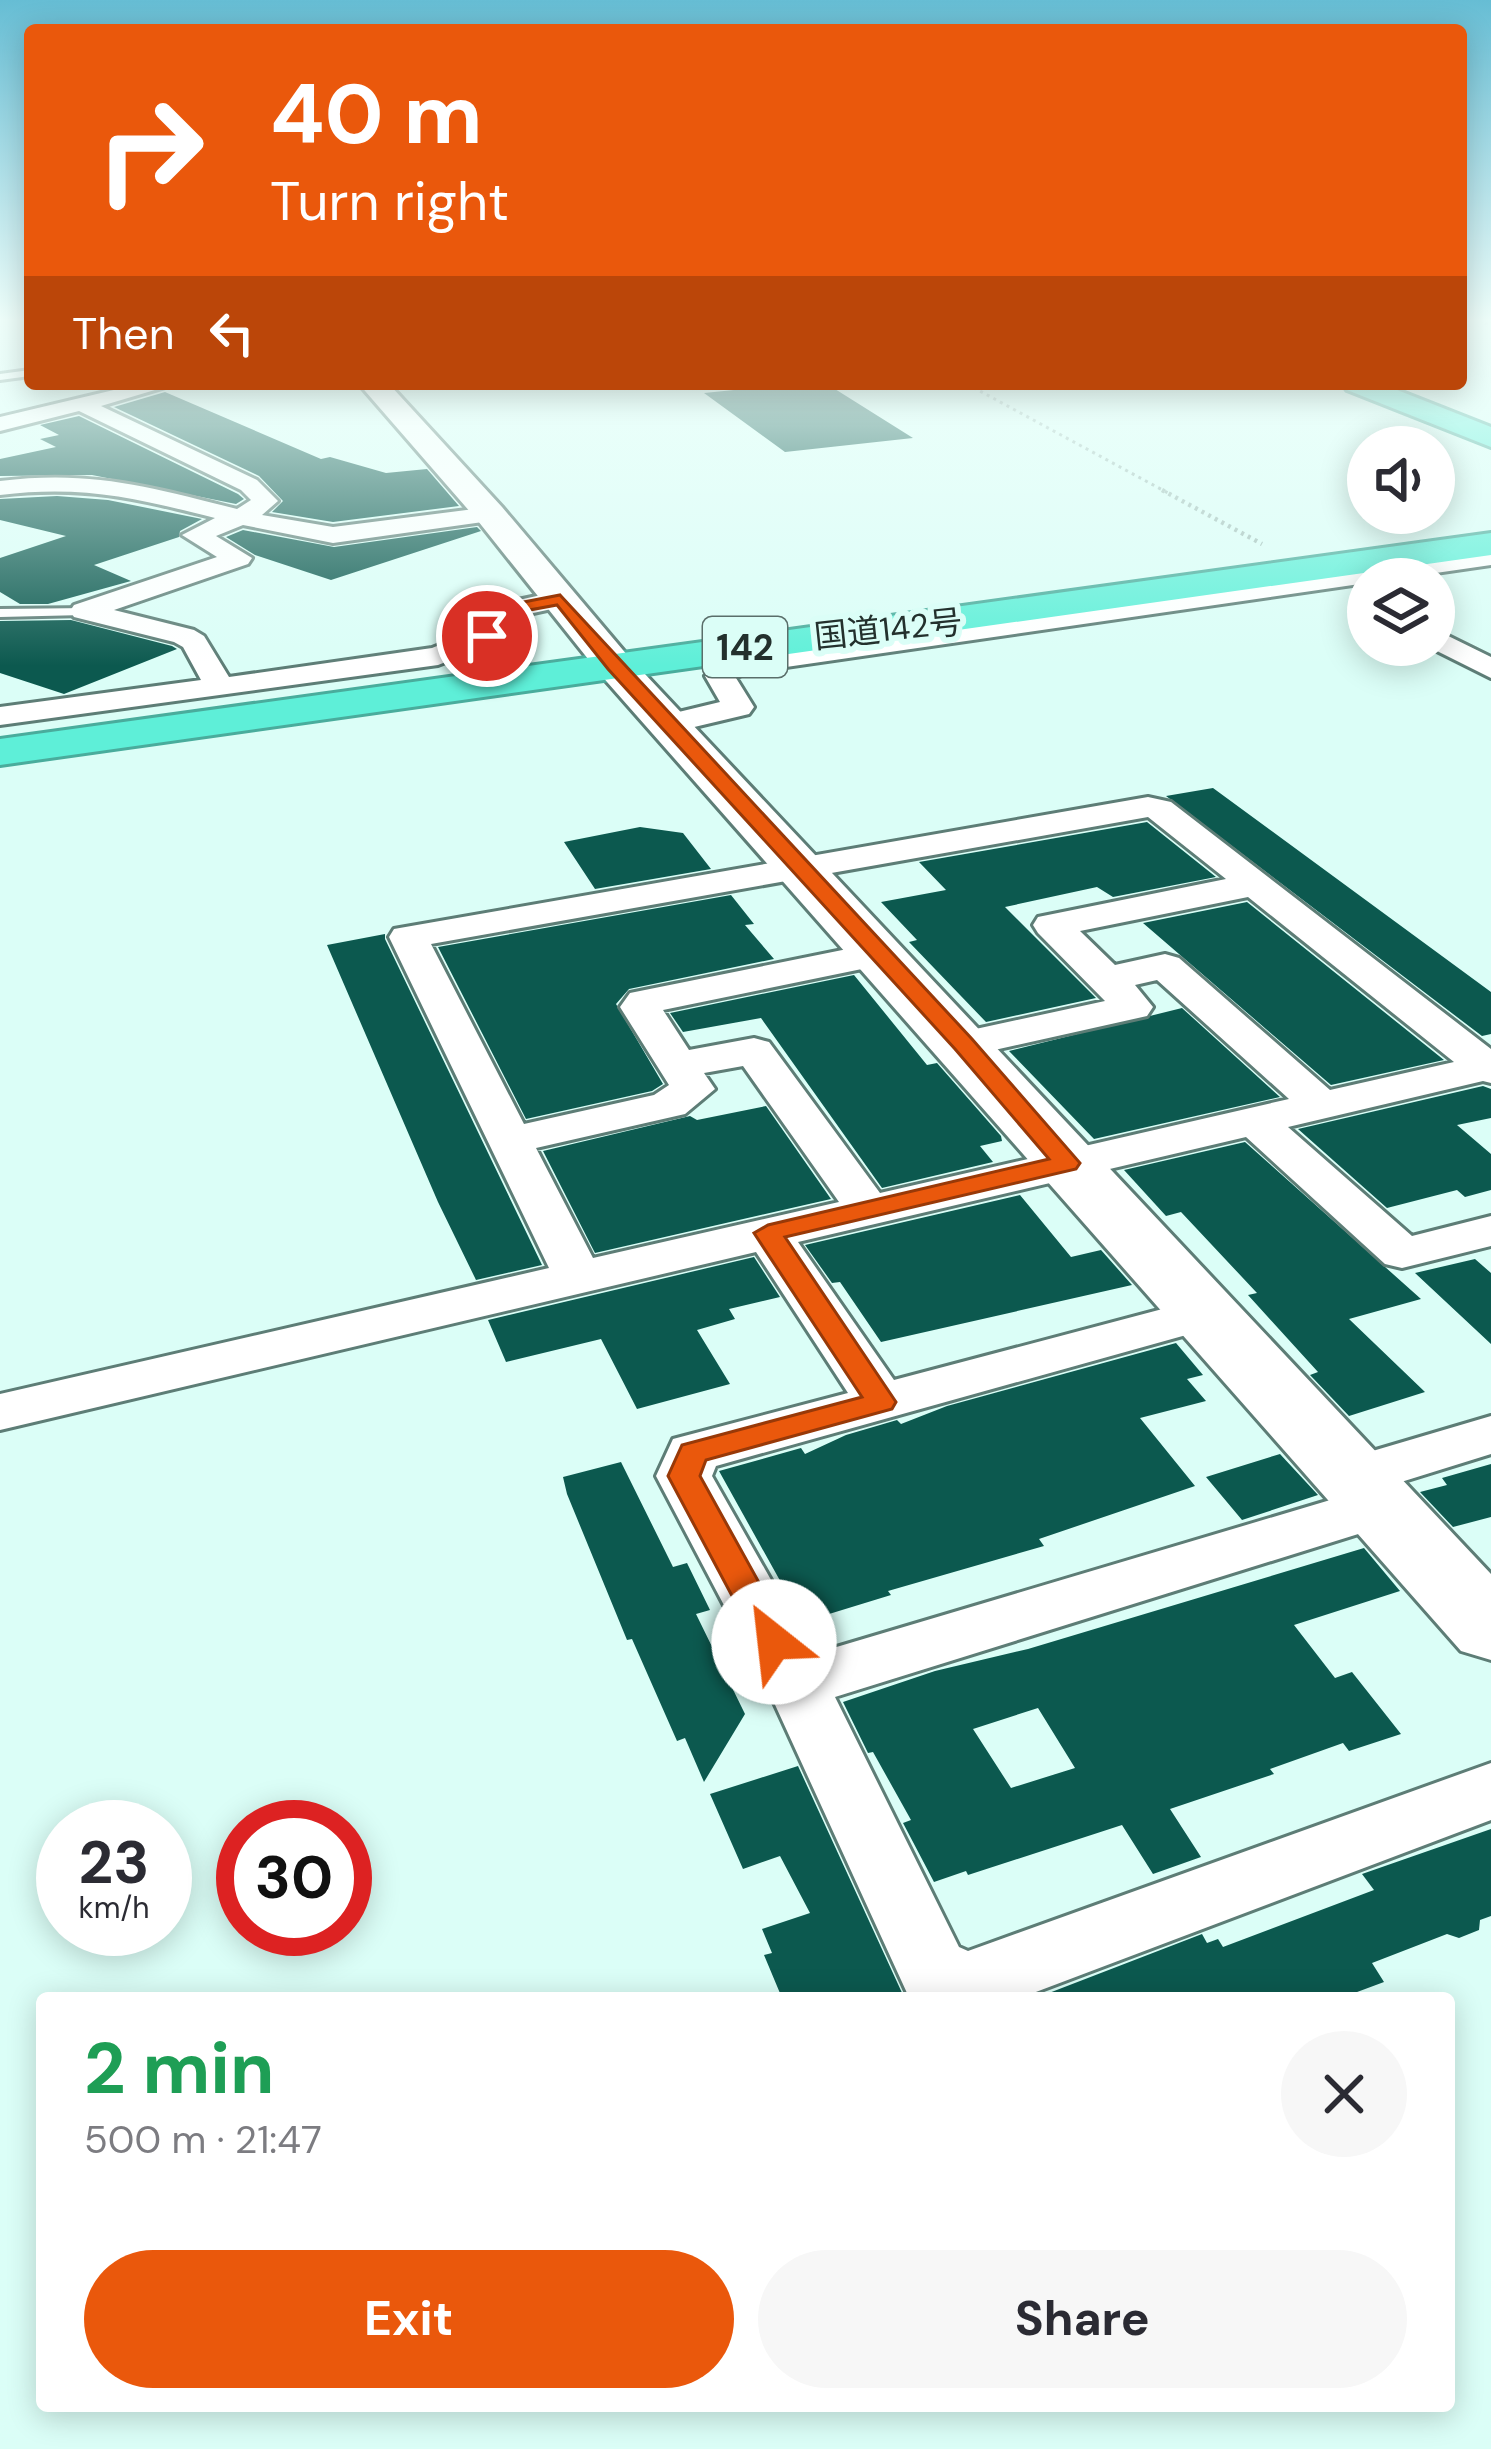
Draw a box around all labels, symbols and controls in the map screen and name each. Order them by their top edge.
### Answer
text: 40 m [270,60,483,169]
icon: right [72,72,228,228]
text: Turn right [270,166,509,237]
icon: left [199,300,265,366]
text: Then [72,304,175,363]
map controls [1347,426,1455,666]
button: sound [1347,426,1455,534]
button: layers [1347,558,1455,666]
pin [436,585,538,687]
street label: 国道142号 [812,600,964,658]
icon: arrive [454,603,520,669]
road number: 142 [703,617,787,677]
position arrow [711,1579,837,1705]
speed limit sign: 30 [216,1800,372,1956]
text: 23 [79,1823,149,1902]
text: km/h [79,1888,149,1927]
text: 2 min [84,2022,274,2115]
button: close [1281,2031,1407,2157]
text: 500 m · 21:47 [84,2114,322,2165]
button: Exit [84,2250,734,2388]
button: Share [758,2250,1407,2388]

